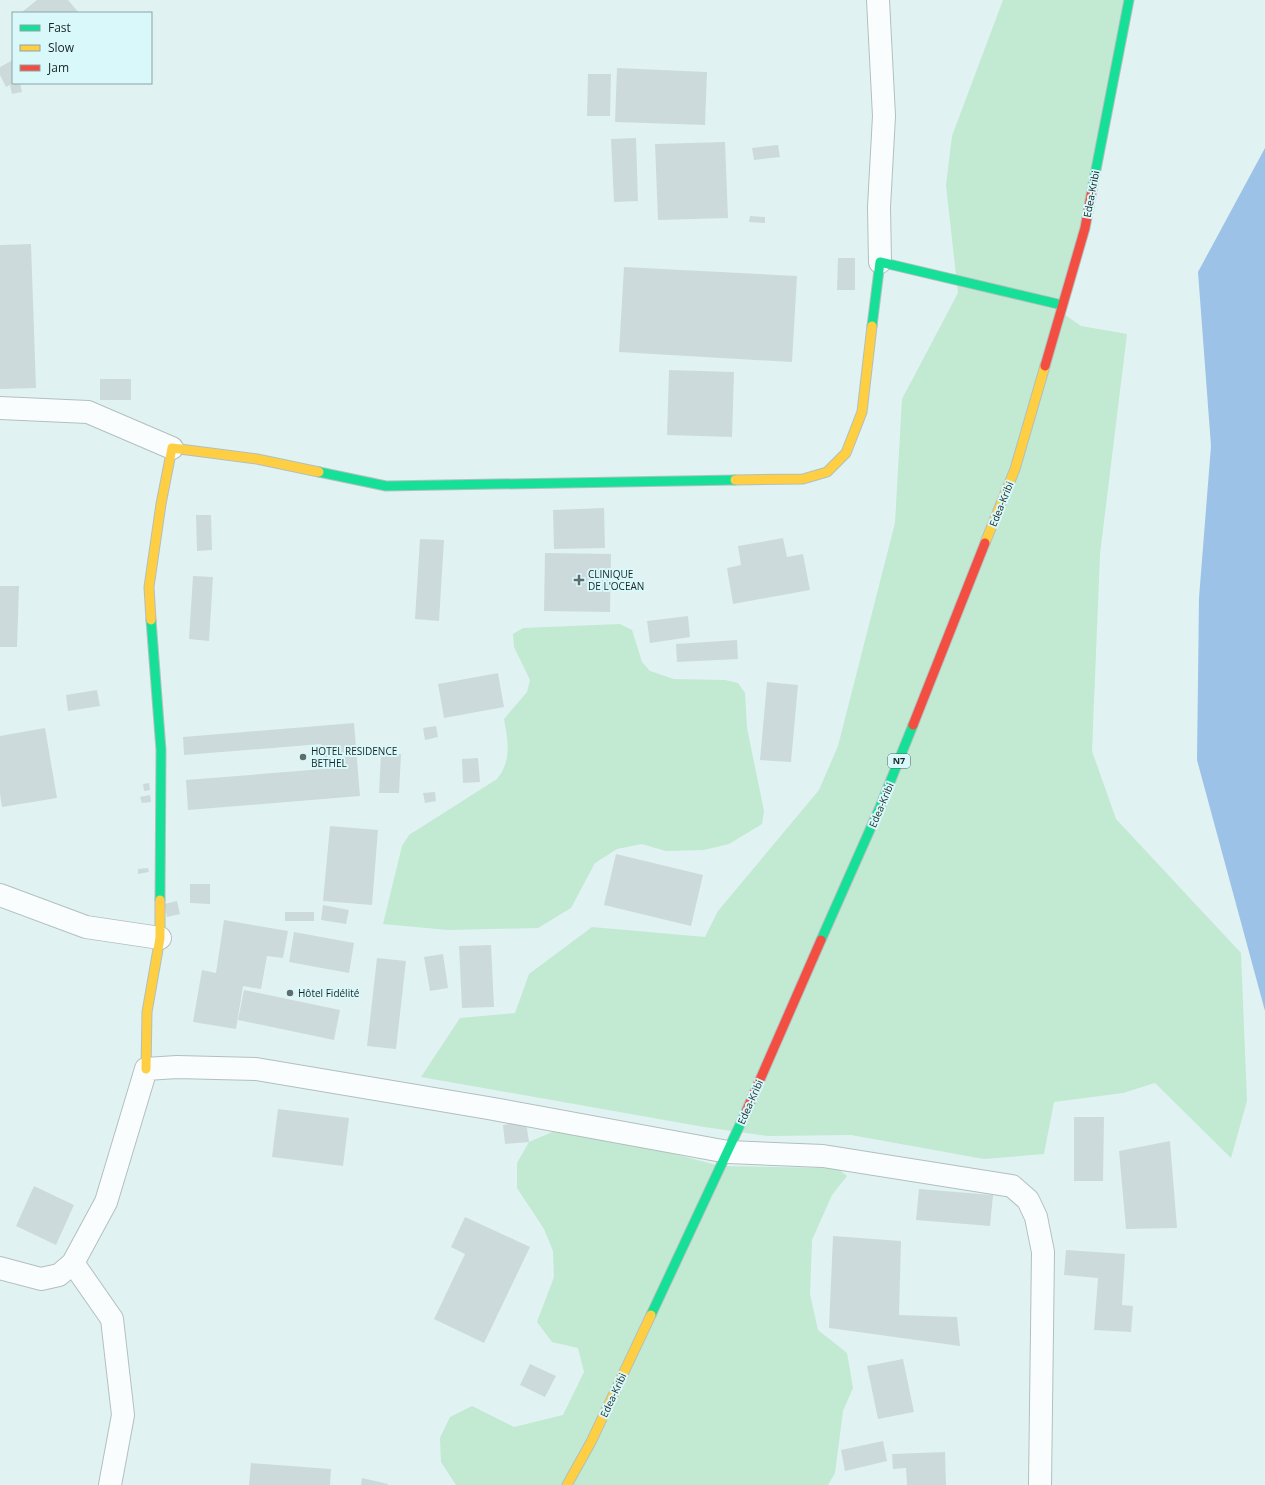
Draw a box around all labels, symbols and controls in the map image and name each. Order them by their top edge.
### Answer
legend [12,12,152,84]
text: Fast [48,19,71,36]
text: Slow [48,39,75,56]
text: Jam [47,59,69,76]
street label: Edea-Kribi [1080,169,1102,219]
street label: Edea-Kribi [986,479,1016,529]
place label: CLINIQUE DE L'OCEAN [588,567,644,593]
marker: CLINIQUE DE L'OCEAN [573,574,585,586]
place label: HOTEL RESIDENCE BETHEL [311,744,397,770]
marker: HOTEL RESIDENCE BETHEL [298,752,308,762]
road number: N7 [888,754,910,768]
street label: Edea-Kribi [865,780,897,830]
place label: Hôtel Fidélité [298,986,360,1000]
marker: Hôtel Fidélité [285,988,295,998]
street label: Edea-Kribi [734,1077,766,1127]
street label: Edea-Kribi [597,1371,629,1419]

